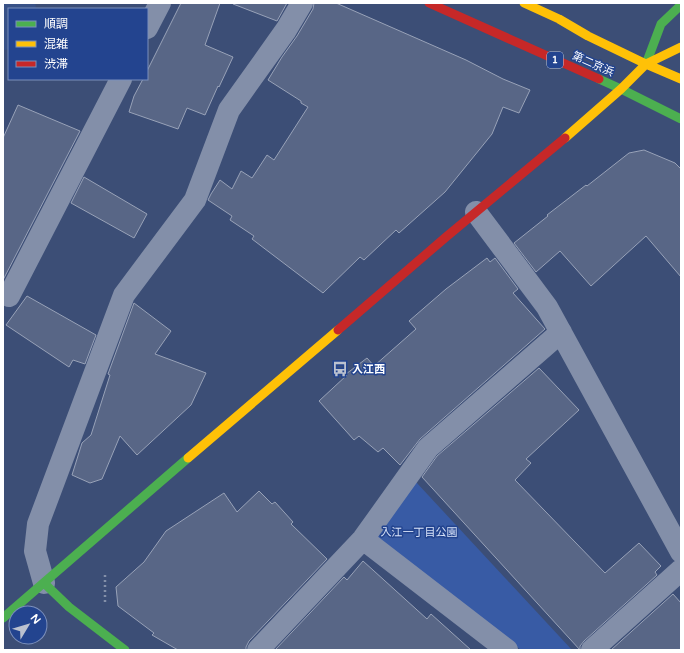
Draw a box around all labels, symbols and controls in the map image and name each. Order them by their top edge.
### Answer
legend [8,8,148,80]
text: 順調 [44,17,68,31]
text: 混雑 [44,37,68,51]
street label: 第二京浜 [570,49,616,79]
road number: 1 [547,52,563,68]
text: 渋滞 [44,57,68,71]
bus stop icon: 入江西 [331,360,349,378]
place label: 入江西 [352,363,385,376]
park label: 入江一丁目公園 [381,526,458,539]
north arrow [8,605,48,645]
text: N [28,612,43,627]

